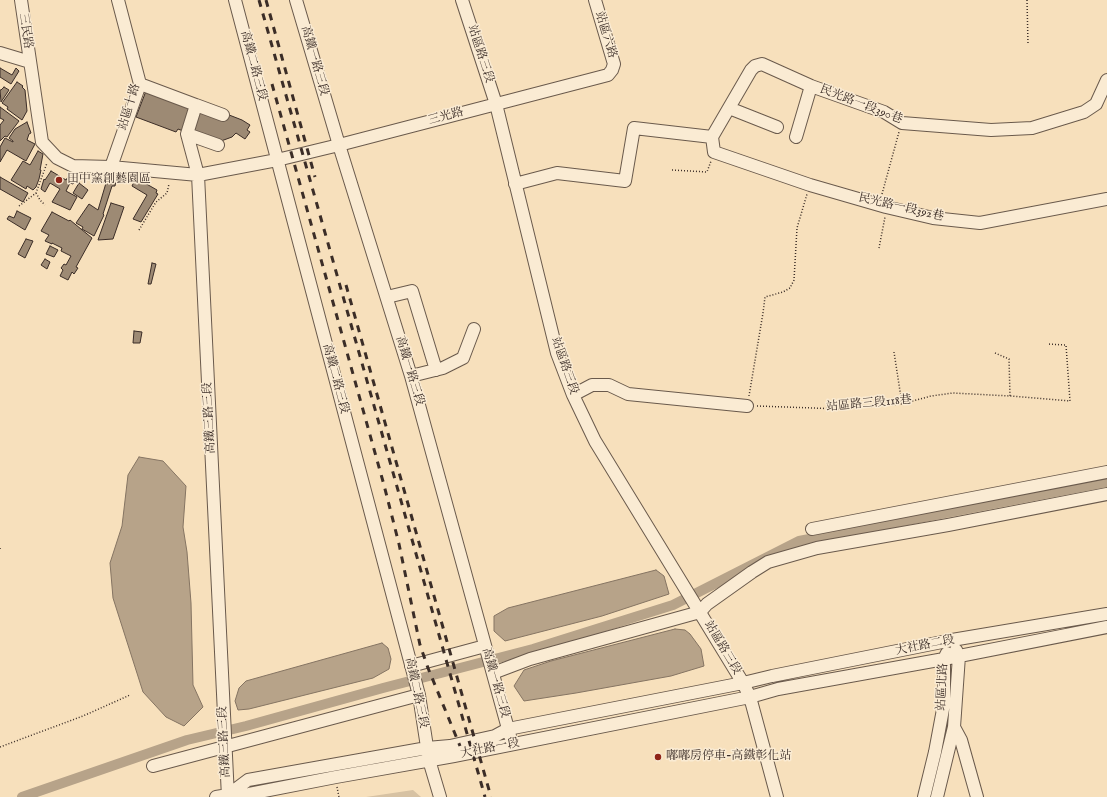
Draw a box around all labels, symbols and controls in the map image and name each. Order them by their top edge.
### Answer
street label: 站區六路 [591,10,619,60]
street label: 三民路 [15,12,35,50]
street label: 站區路三段 [464,23,496,85]
street label: 高鐵一路三段 [297,24,331,98]
street label: 高鐵二路三段 [237,29,269,103]
street label: 站區十路 [116,82,144,132]
street label: 民光路一段390巷 [818,83,904,127]
street label: 三光路 [427,105,465,129]
place label: 田中窯創藝園區 [67,173,151,187]
marker: 田中窯創藝園區 [54,175,64,185]
street label: 民光路一段392巷 [857,191,945,225]
street label: 高鐵一路三段 [392,334,426,408]
street label: 站區路三段 [547,335,581,397]
street label: 高鐵二路三段 [319,342,351,416]
street label: 高鐵三路三段 [201,382,219,454]
street label: 站區路三段118巷 [826,393,912,415]
street label: 站區路三段 [700,619,744,677]
street label: 大社路二段 [894,633,956,659]
street label: 高鐵一路三段 [478,646,512,720]
street label: 高鐵二路三段 [401,656,431,730]
street label: 站區北路 [935,663,951,711]
street label: 高鐵三路三段 [216,706,234,778]
street label: 大社路一段 [459,736,521,762]
place label: 嘟嘟房停車-高鐵彰化站 [666,750,792,764]
marker: 嘟嘟房停車-高鐵彰化站 [653,752,663,762]

